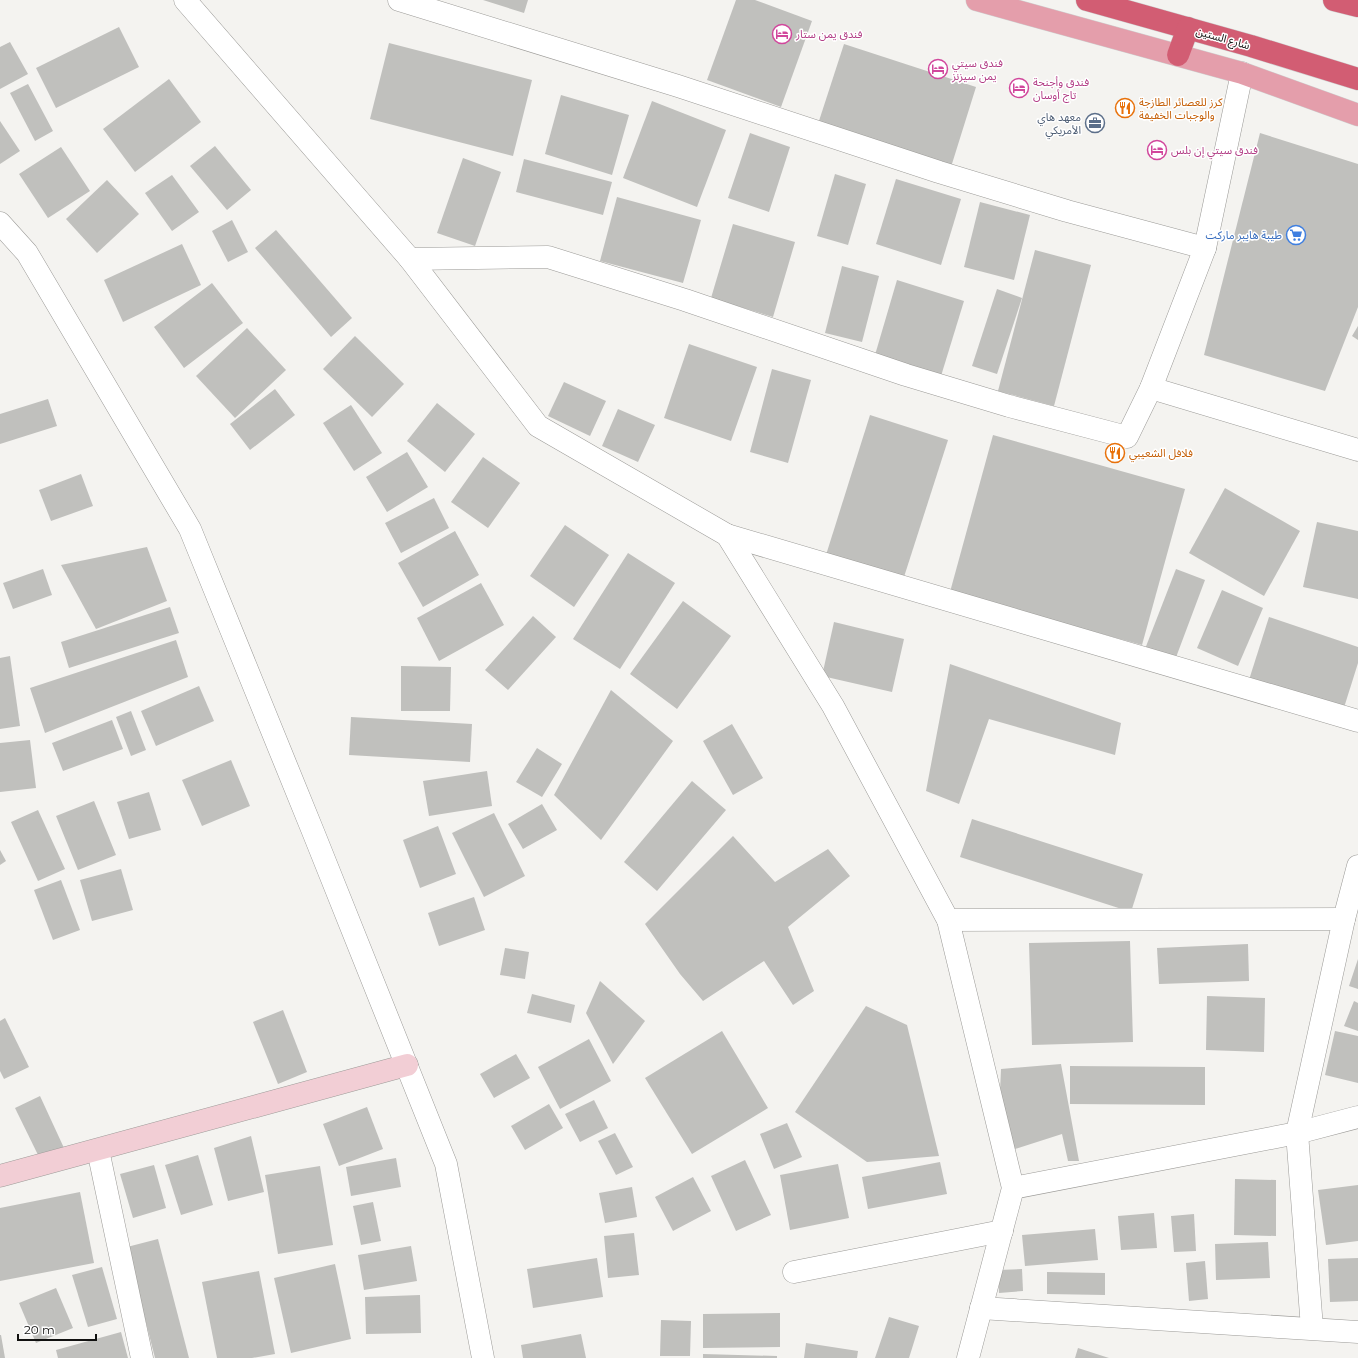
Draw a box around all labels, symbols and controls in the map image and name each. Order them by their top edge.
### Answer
hotel icon: فندق يمن ستار [771,23,793,45]
street label: شارع الستين [1194,24,1252,53]
place label: فندق يمن ستار [795,27,863,41]
place label: فندق سيتي يمن سيزنز [951,56,1003,83]
hotel icon: فندق سيتي يمن سيزنز [927,58,949,80]
place label: فندق وأجنحة تاج أوسان [1033,75,1089,103]
hotel icon: فندق وأجنحة تاج أوسان [1008,77,1030,99]
place label: كرز للعصائر الطازجة والوجبات الخفيفة [1139,95,1223,122]
restaurant icon: كرز للعصائر الطازجة والوجبات الخفيفة [1114,97,1136,119]
place label: معهد هاي الأمريكي [1037,110,1081,140]
office icon: معهد هاي الأمريكي [1084,112,1106,134]
hotel icon: فندق سيتي إن بلس [1146,139,1168,161]
place label: فندق سيتي إن بلس [1171,143,1258,160]
supermarket icon: طيبة هايبر ماركت [1285,224,1307,246]
place label: طيبة هايبر ماركت [1206,228,1282,242]
restaurant icon: فلافل الشعيبي [1104,442,1126,464]
place label: فلافل الشعيبي [1129,446,1193,463]
scale bar [18,1316,96,1342]
text: 20 m [24,1322,55,1337]

